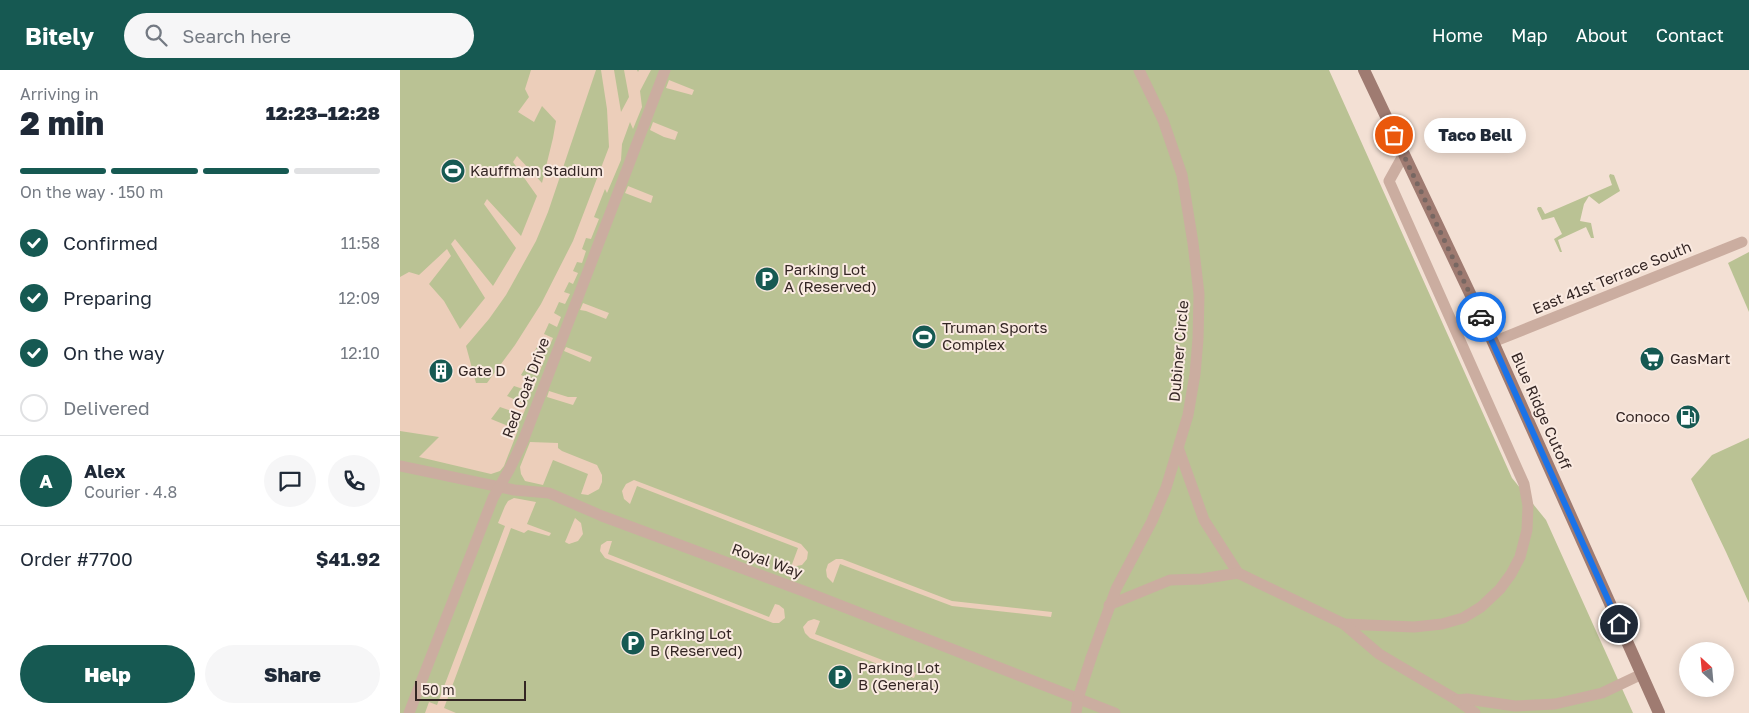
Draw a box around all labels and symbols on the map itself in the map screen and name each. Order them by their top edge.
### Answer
pin [1373,114,1415,156]
callout: Taco Bell [1424,118,1526,152]
sports icon: Kauffman Stadium [440,158,466,184]
place label: Kauffman Stadium [470,161,603,179]
street label: East 41st Terrace South [1530,237,1694,317]
place label: Parking Lot A (Reserved) [784,260,877,295]
parking icon: Parking Lot A (Reserved) [754,266,780,292]
courier [1456,292,1506,342]
street label: Dubiner Circle [1165,299,1191,402]
place label: Truman Sports Complex [942,318,1048,353]
sports icon: Truman Sports Complex [911,324,937,350]
street label: Red Coat Drive [498,335,553,440]
supermarket icon: GasMart [1639,346,1665,372]
street label: Blue Ridge Cutoff [1508,349,1576,473]
place label: GasMart [1670,349,1731,367]
building icon: Gate D [428,358,454,384]
place label: Gate D [458,361,506,379]
fuel station icon: Conoco [1675,404,1701,430]
place label: Conoco [1615,407,1670,425]
street label: Royal Way [729,539,806,581]
pin [1598,603,1640,645]
place label: Parking Lot B (Reserved) [650,624,743,659]
parking icon: Parking Lot B (Reserved) [620,630,646,656]
north arrow [1679,642,1734,698]
place label: Parking Lot B (General) [858,658,940,693]
parking icon: Parking Lot B (General) [827,664,853,690]
scale bar [415,678,526,701]

